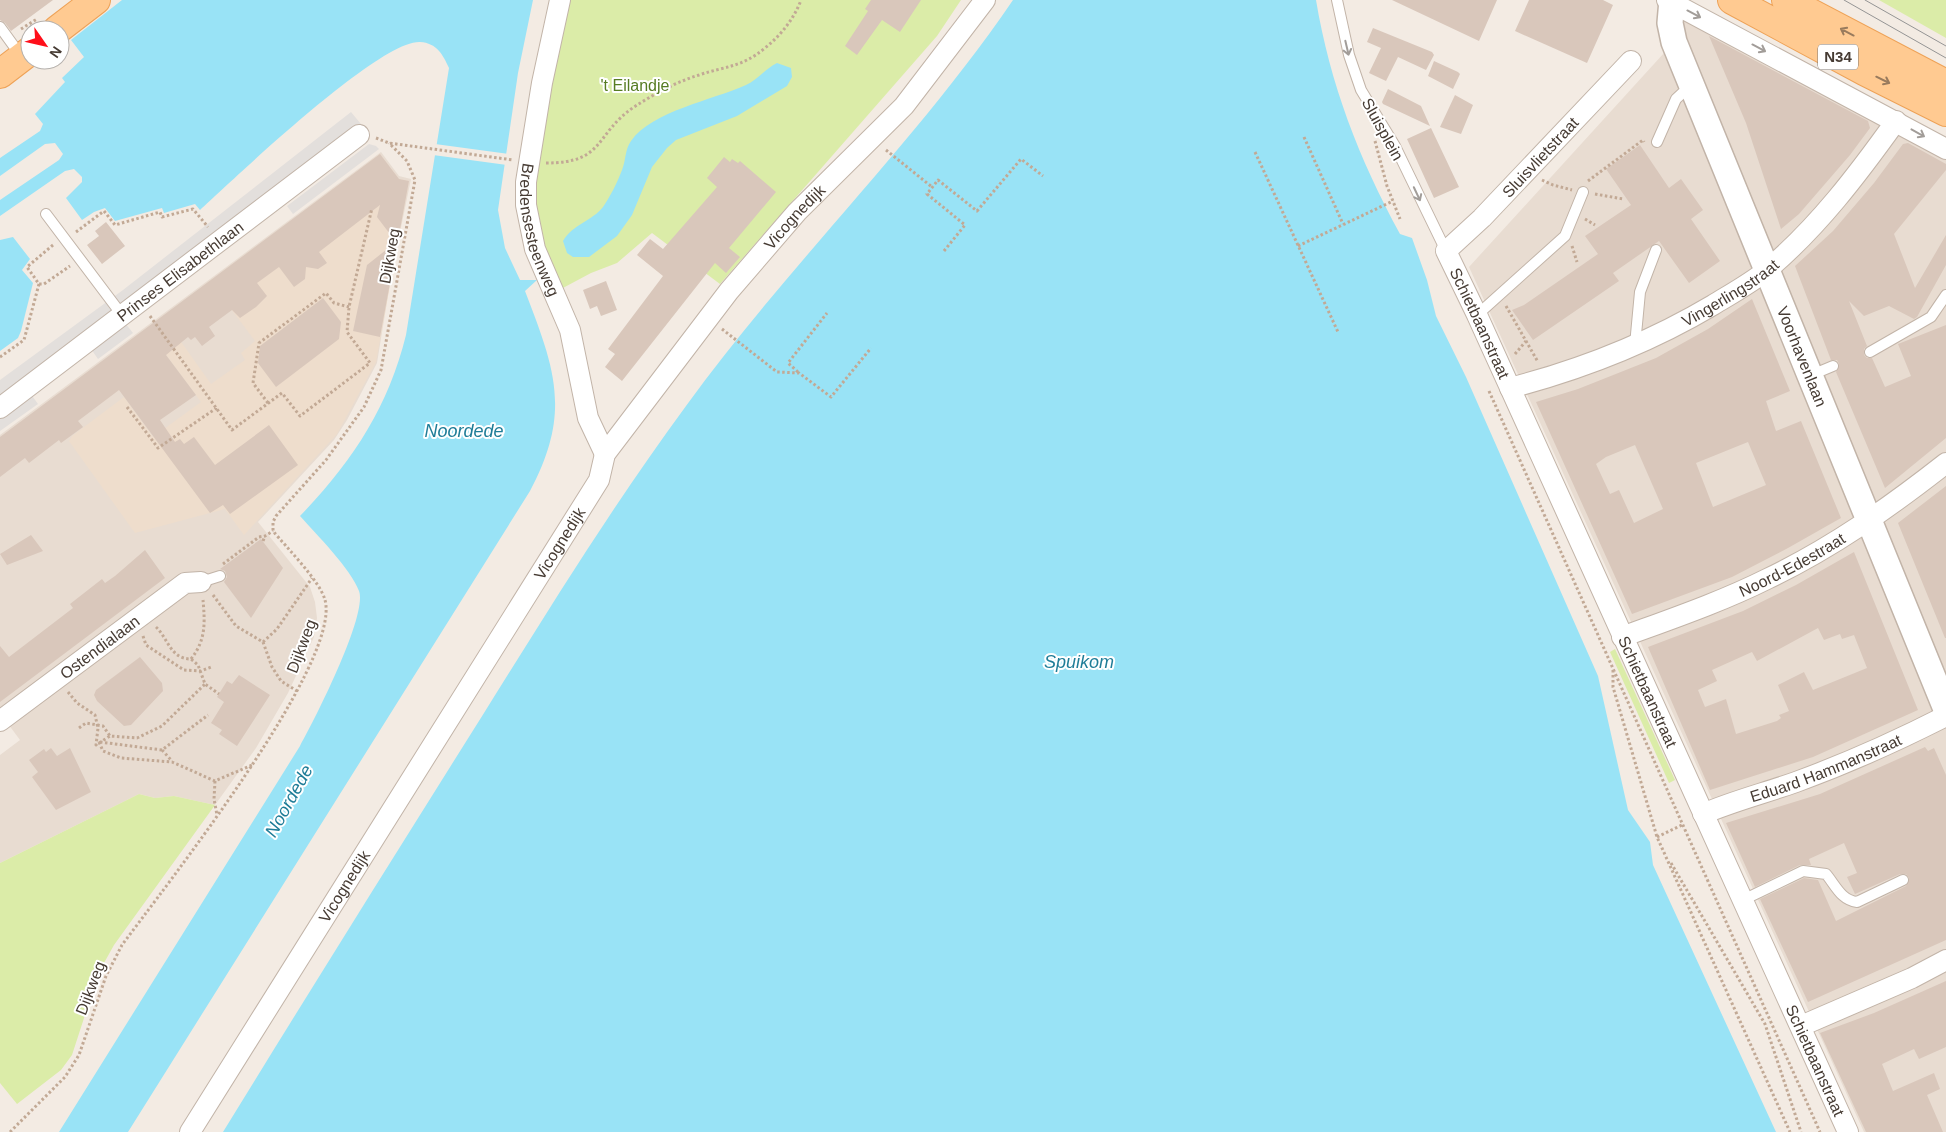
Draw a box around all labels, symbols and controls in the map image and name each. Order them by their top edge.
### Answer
one-way arrow [1686,10,1701,19]
north arrow [20,20,70,70]
one-way arrow [1840,27,1855,36]
one-way arrow [1343,39,1352,55]
text: N [46,44,65,61]
one-way arrow [1752,44,1766,54]
road number: N34 [1818,44,1858,70]
one-way arrow [1875,76,1890,86]
park label: 't Eilandje [601,77,670,94]
street label: Sluisplein [1359,95,1407,163]
street label: Sluisvlietstraat [1499,113,1582,201]
one-way arrow [1911,128,1926,138]
street label: Bredensesteenweg [517,162,562,299]
street label: Vicognedijk [761,181,829,253]
one-way arrow [1413,186,1422,201]
street label: Prinses Elisabethlaan [114,218,247,325]
street label: Dijkweg [376,227,403,285]
street label: Vingerlingstraat [1679,256,1782,330]
street label: Schietbaanstraat [1446,265,1513,382]
street label: Voorhavenlaan [1774,304,1830,409]
water label: Noordede [424,421,504,441]
street label: Vicognedijk [531,504,589,583]
street label: Noord-Edestraat [1737,529,1849,600]
street label: Ostendialaan [57,612,143,682]
street label: Dijkweg [283,617,319,675]
street label: Schietbaanstraat [1615,634,1680,751]
water label: Spuikom [1044,652,1114,672]
street label: Eduard Hammanstraat [1748,731,1905,805]
water label: Noordede [261,762,317,840]
street label: Vicognedijk [316,847,374,926]
street label: Dijkweg [72,959,108,1017]
street label: Schietbaanstraat [1782,1002,1848,1119]

